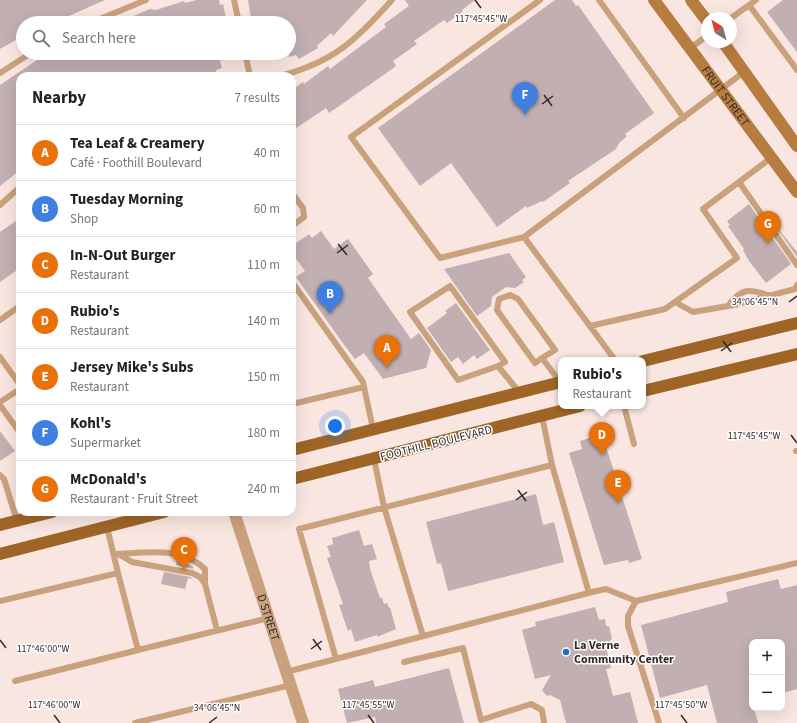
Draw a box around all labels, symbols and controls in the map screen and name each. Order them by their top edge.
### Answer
text: 117°45'45"W [455,12,507,26]
north arrow [701,12,737,48]
search box [16,16,296,60]
icon: search [30,27,52,49]
text: Search here [62,28,136,49]
street label: FRUIT STREET [697,63,754,131]
pin: F [512,82,538,115]
text: Nearby [32,86,86,110]
text: 7 results [235,89,280,107]
text: Tea Leaf & Creamery [70,133,204,154]
text: A [41,144,49,162]
text: 40 m [254,144,280,162]
text: Café · Foothill Boulevard [70,154,202,172]
text: Tuesday Morning [70,189,183,210]
text: B [41,200,49,218]
text: 60 m [254,200,280,218]
text: Shop [70,210,98,228]
pin: G [755,211,781,244]
text: In-N-Out Burger [70,245,175,266]
text: C [41,256,49,274]
text: 110 m [247,256,280,274]
text: Restaurant [70,266,129,284]
pin: B [317,281,343,314]
text: 34°06'45"N [732,295,778,309]
text: Rubio's [70,301,119,322]
text: D [41,312,49,330]
text: 140 m [247,312,280,330]
text: Restaurant [70,322,129,340]
pin: A [374,335,400,368]
text: Jersey Mike's Subs [70,357,193,378]
popup [558,357,646,409]
text: Rubio's [573,364,622,385]
text: E [41,368,49,386]
text: 150 m [247,368,280,386]
text: Restaurant [70,378,129,396]
text: Restaurant [573,385,631,403]
text: Kohl's [70,413,111,434]
your location [325,416,345,436]
street label: FOOTHILL BOULEVARD [378,421,494,466]
pin: D [589,422,615,455]
text: F [42,424,48,442]
text: 180 m [247,424,280,442]
text: 117°45'45"W [728,429,780,443]
text: Supermarket [70,434,141,452]
text: McDonald's [70,469,147,490]
pin: E [605,470,631,503]
text: G [41,480,49,498]
text: 240 m [247,480,280,498]
text: Restaurant · Fruit Street [70,490,198,508]
pin: C [171,537,197,570]
street label: D STREET [252,592,284,644]
place label: La Verne Community Center [574,637,674,668]
map controls [749,639,785,711]
button: + [749,639,785,675]
text: 117°46'00"W [17,642,69,656]
marker: La Verne Community Center [561,647,571,657]
button: − [749,675,785,711]
text: 117°46'00"W [28,698,80,712]
text: 117°45'55"W [342,698,394,712]
text: 117°45'50"W [655,698,707,712]
text: 34°06'45"N [194,701,240,715]

